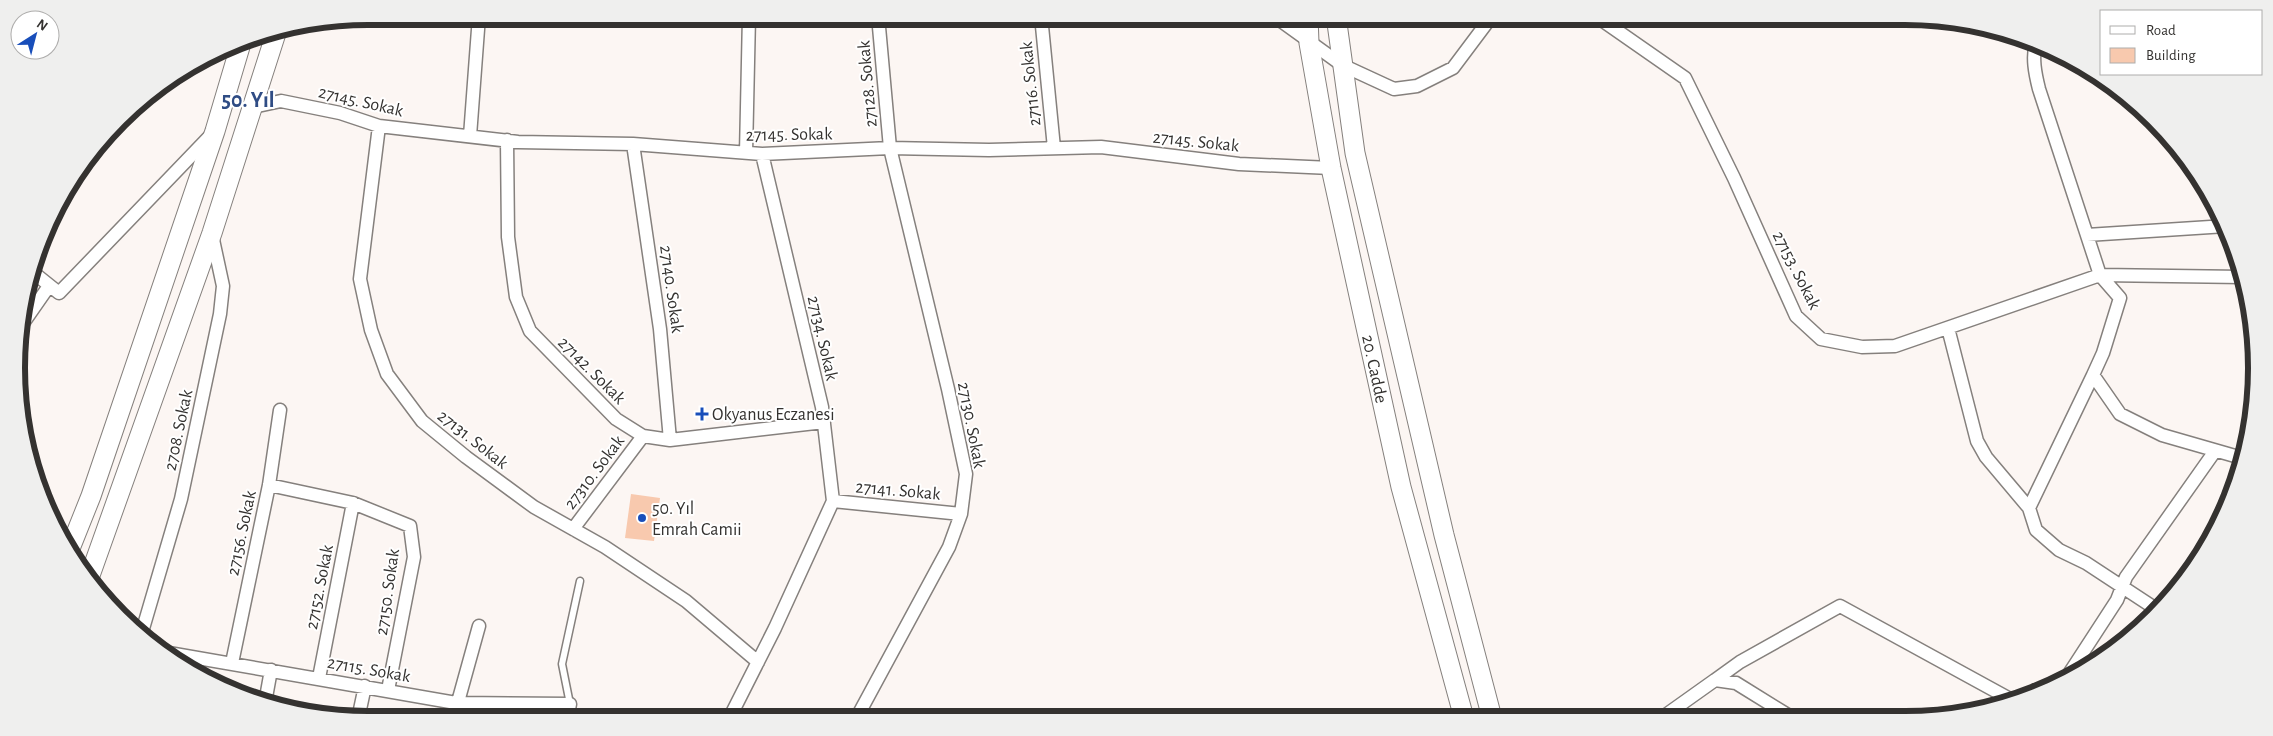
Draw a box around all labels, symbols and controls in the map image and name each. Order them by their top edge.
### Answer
north arrow [10,10,60,60]
legend [2100,10,2263,75]
text: N [34,17,50,34]
text: Road [2146,23,2176,38]
street label: 27128. Sokak [855,39,881,128]
street label: 27116. Sokak [1018,40,1044,127]
text: Building [2146,48,2196,63]
street label: 27145. Sokak [317,83,406,121]
district label: 50. Yıl [221,89,275,111]
street label: 27145. Sokak [746,125,833,145]
street label: 27145. Sokak [1152,129,1241,156]
street label: 27153. Sokak [1769,228,1824,313]
street label: 27140. Sokak [656,244,686,335]
street label: 27134. Sokak [804,294,841,383]
street label: 20. Cadde [1358,333,1390,405]
street label: 27142. Sokak [554,334,629,408]
street label: 27130. Sokak [954,381,988,471]
street label: 2708. Sokak [162,387,196,472]
place label: Okyanus Eczanesi [712,406,835,424]
street label: 27131. Sokak [434,407,512,473]
marker: Okyanus Eczanesi [696,408,708,420]
street label: 27310. Sokak [561,432,629,513]
street label: 27141. Sokak [855,478,942,504]
street label: 27156. Sokak [224,488,260,577]
place label: 50. Yıl Emrah Camii [652,500,742,539]
marker: 50. Yıl Emrah Camii [636,512,648,524]
street label: 27152. Sokak [303,542,337,631]
street label: 27150. Sokak [373,547,403,637]
street label: 27115. Sokak [326,654,413,686]

